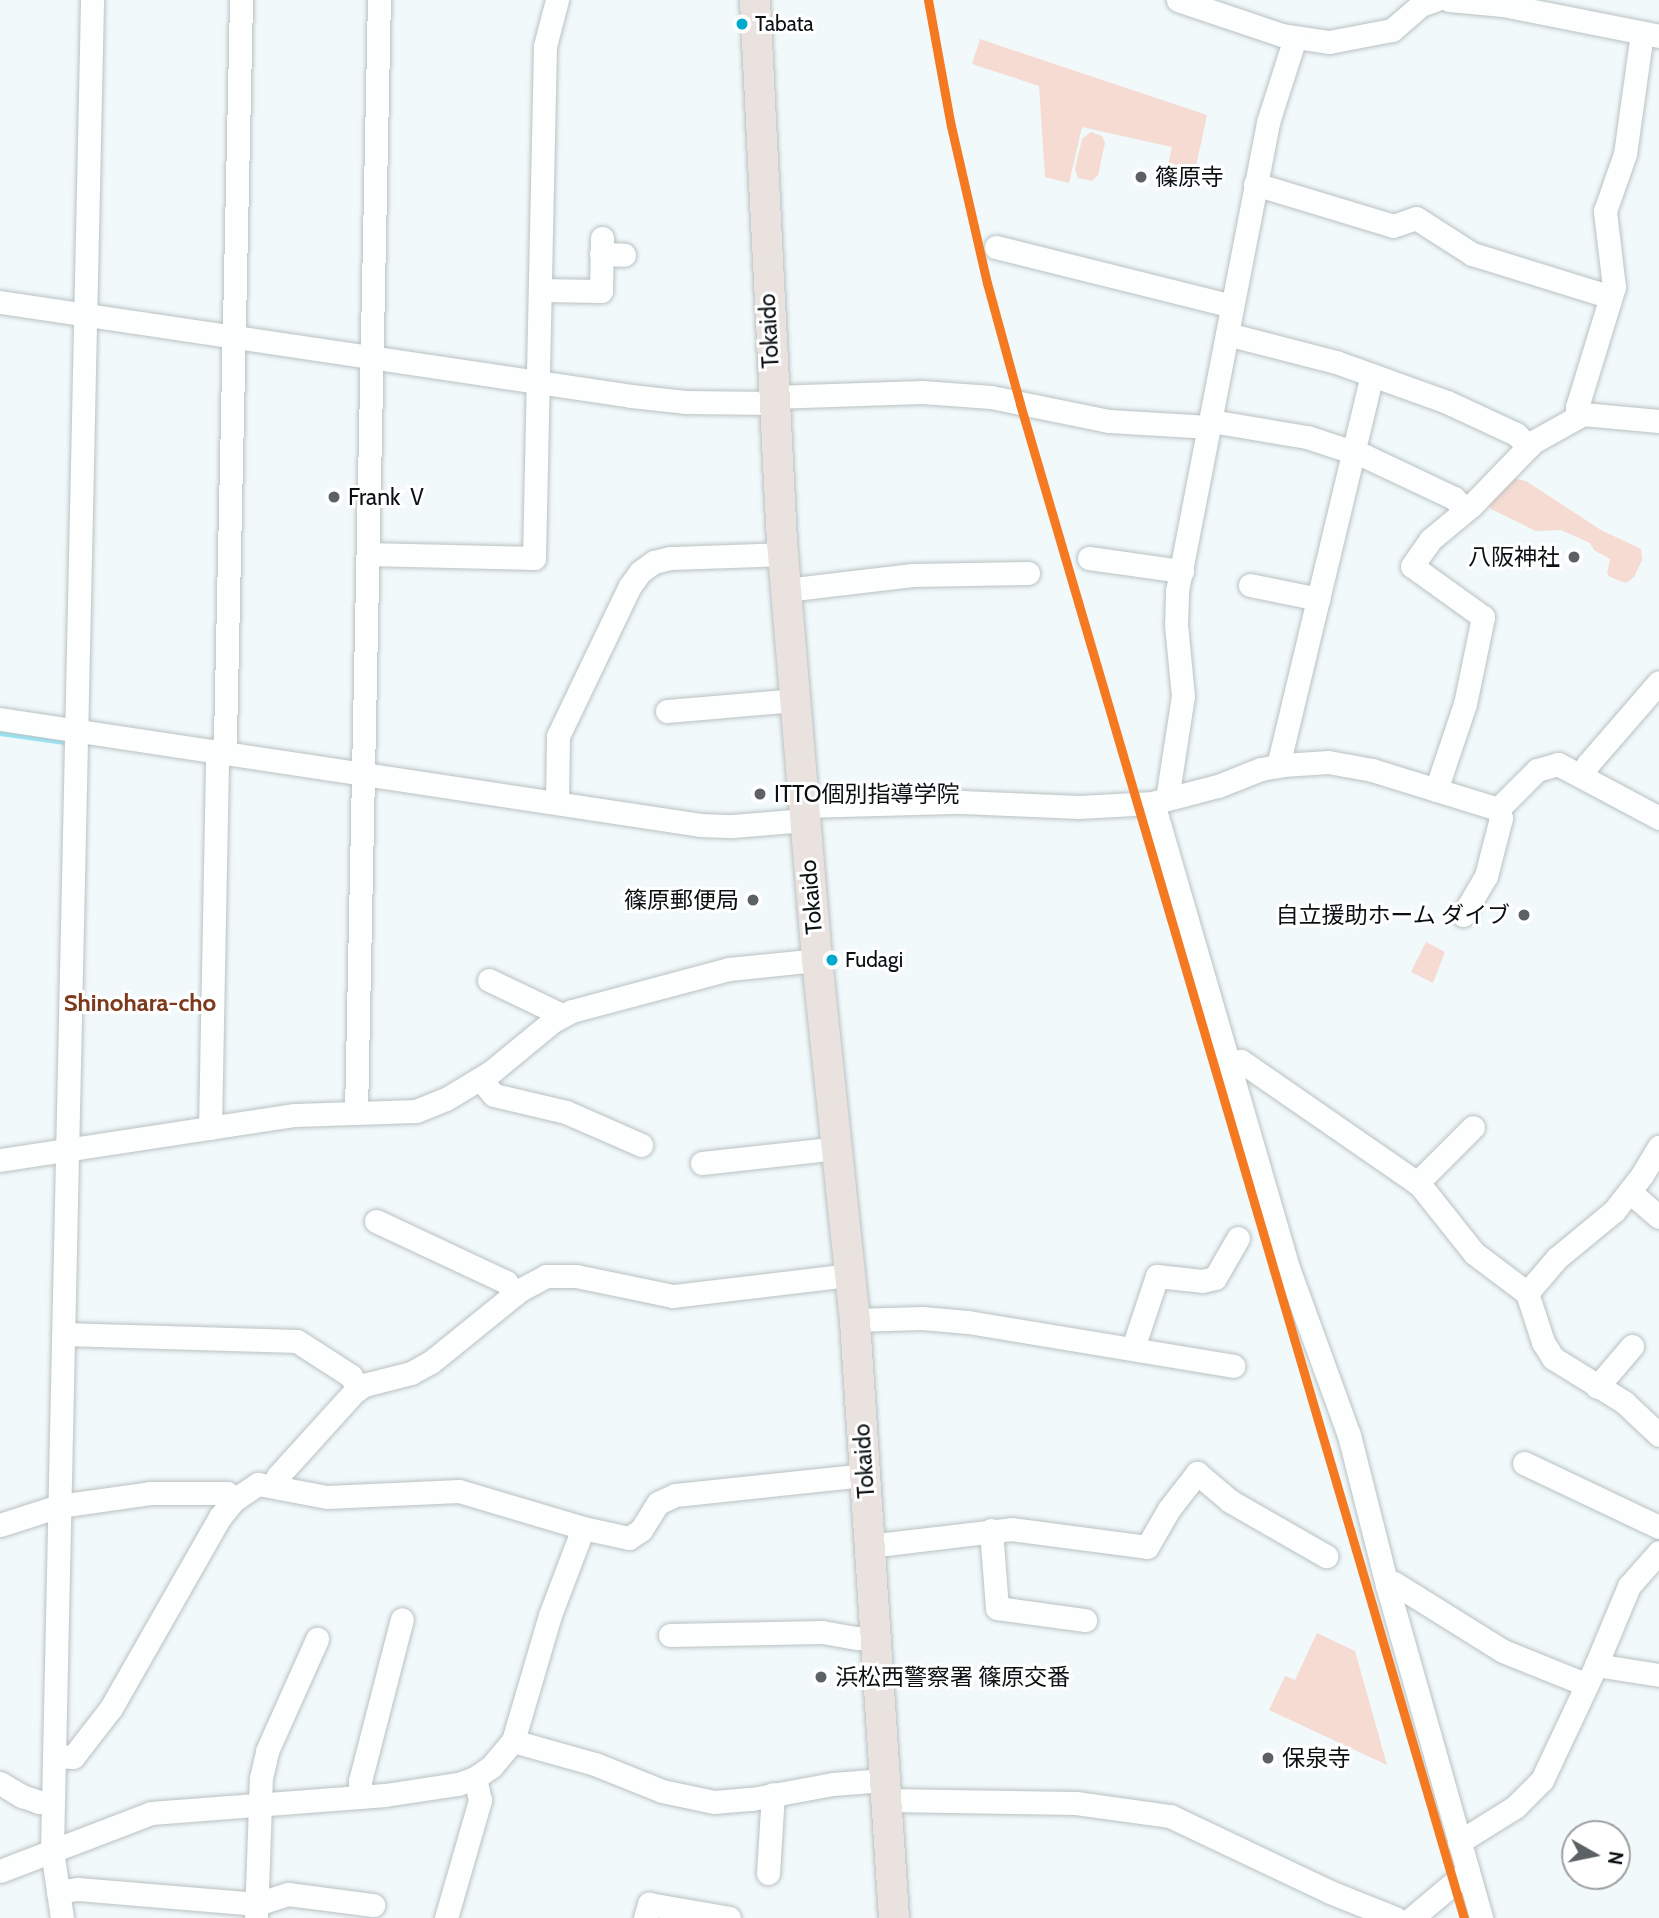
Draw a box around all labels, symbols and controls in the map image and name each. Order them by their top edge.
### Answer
place label: Tabata [755,11,814,37]
marker: Tabata [735,17,749,31]
place label: 篠原寺 [1155,163,1224,191]
marker: 篠原寺 [1133,169,1149,185]
street label: Tokaido [753,293,785,369]
place label: Frank Ⅴ [348,483,428,511]
marker: Frank Ⅴ [326,489,342,505]
place label: 八阪神社 [1468,543,1560,571]
marker: 八阪神社 [1566,549,1582,565]
place label: ITTO個別指導学院 [774,780,960,808]
marker: ITTO個別指導学院 [752,786,768,802]
street label: Tokaido [794,859,828,935]
place label: 篠原郵便局 [624,886,739,914]
marker: 篠原郵便局 [745,892,761,908]
place label: 自立援助ホーム ダイブ [1275,901,1510,929]
marker: 自立援助ホーム ダイブ [1516,907,1532,923]
place label: Fudagi [845,947,903,973]
marker: Fudagi [825,953,839,967]
district label: Shinohara-cho [64,989,216,1017]
street label: Tokaido [848,1423,880,1499]
place label: 浜松西警察署 篠原交番 [835,1663,1070,1691]
marker: 浜松西警察署 篠原交番 [813,1669,829,1685]
place label: 保泉寺 [1282,1744,1351,1772]
marker: 保泉寺 [1260,1750,1276,1766]
north arrow [1561,1820,1631,1890]
text: N [1603,1850,1628,1866]

